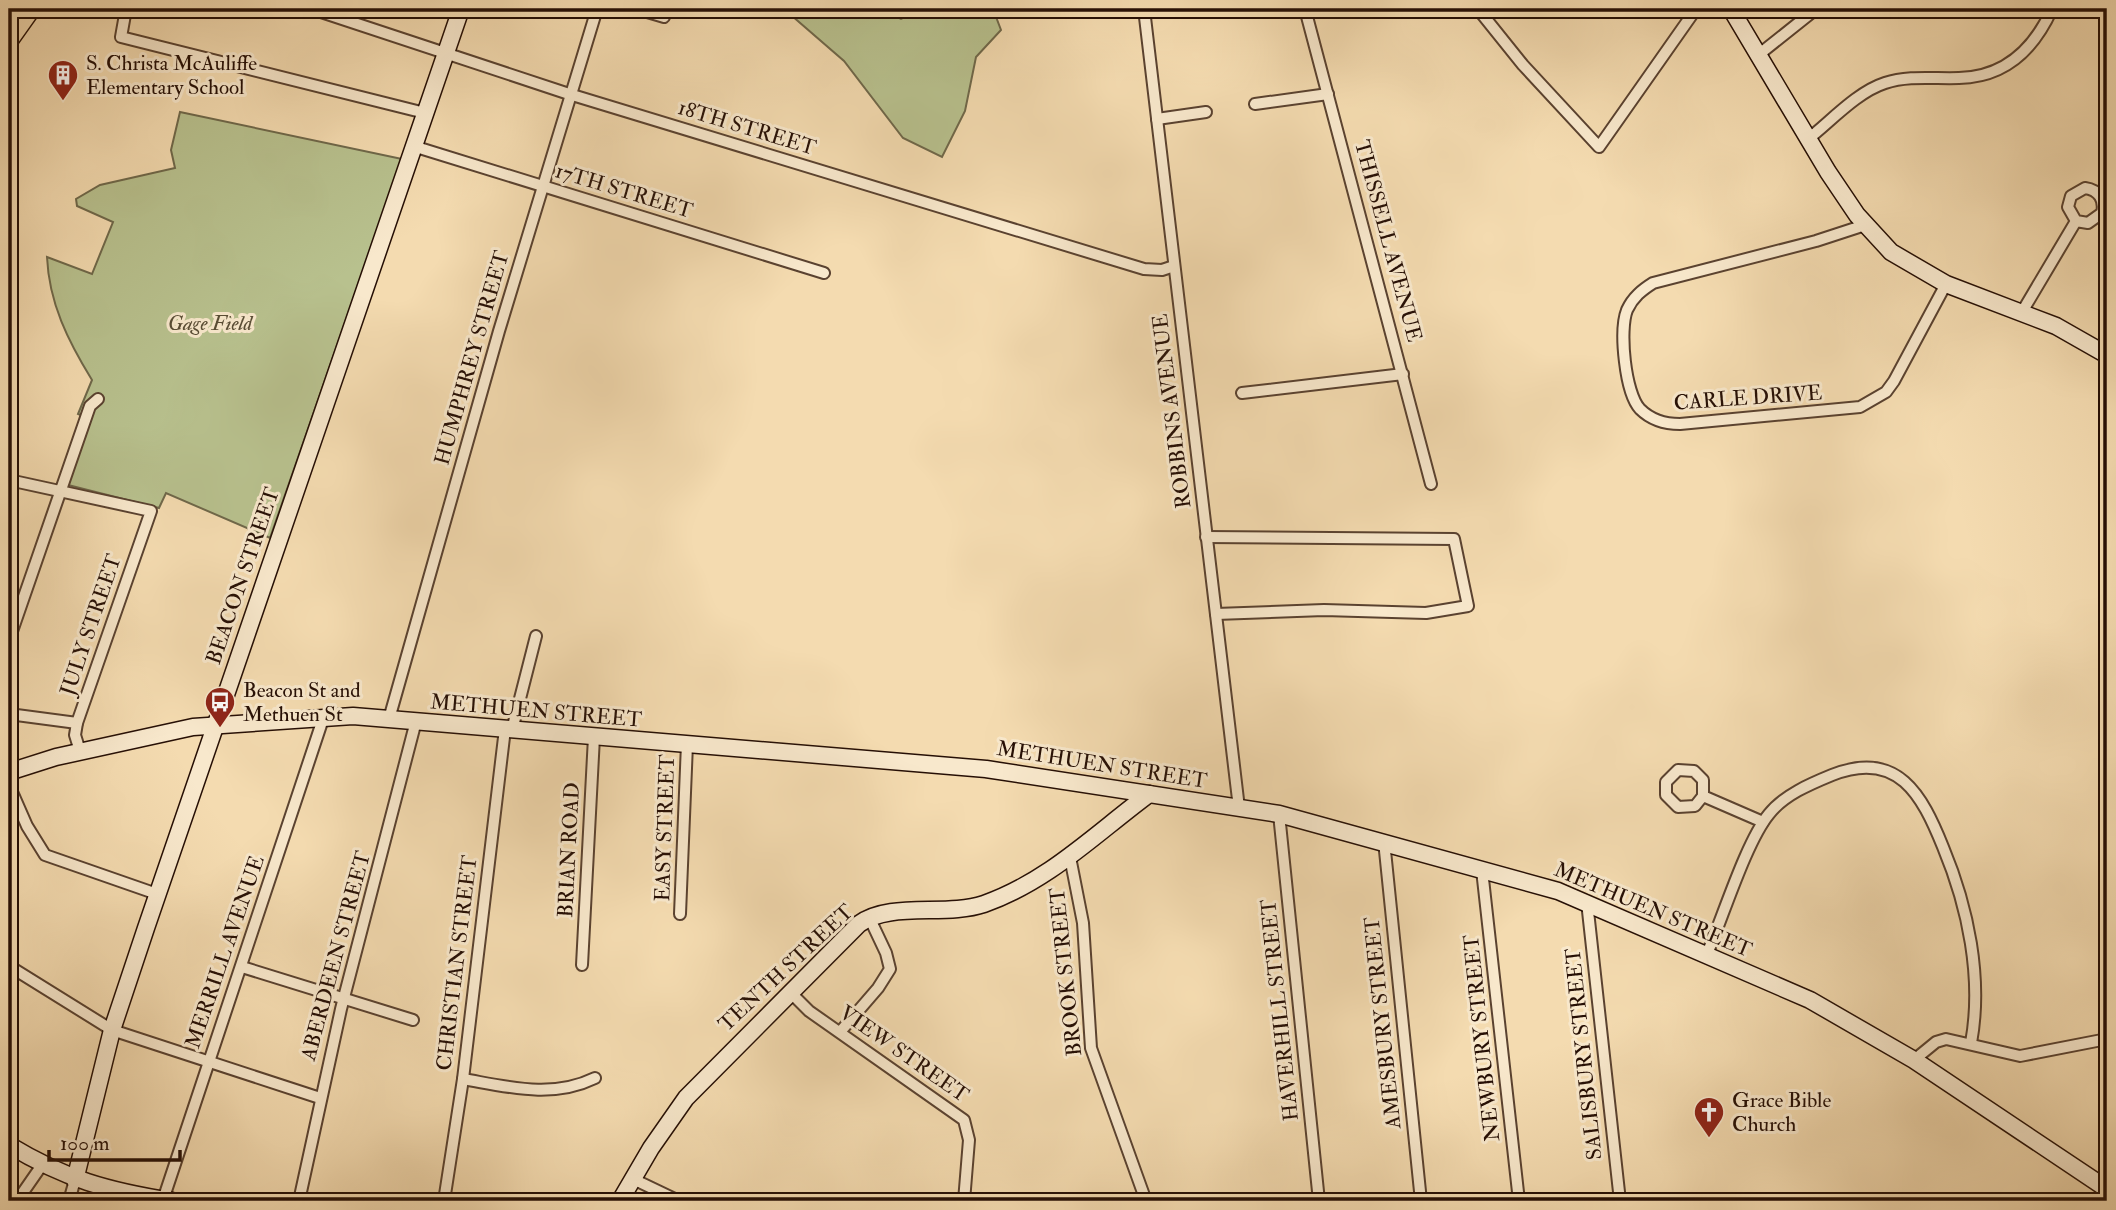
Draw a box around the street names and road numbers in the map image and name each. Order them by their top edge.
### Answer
street label: 18TH STREET [675,94,820,162]
street label: THISSELL AVENUE [1348,137,1428,345]
street label: 17TH STREET [552,157,696,225]
street label: HUMPHREY STREET [428,247,516,468]
street label: ROBBINS AVENUE [1147,312,1197,510]
street label: CARLE DRIVE [1673,379,1823,417]
street label: BEACON STREET [200,484,286,668]
street label: JULY STREET [54,550,128,700]
street label: METHUEN STREET [429,688,643,734]
street label: METHUEN STREET [995,735,1209,795]
street label: EASY STREET [649,754,681,902]
street label: BRIAN ROAD [552,782,586,918]
street label: ABERDEEN STREET [295,848,377,1065]
street label: MERRILL AVENUE [179,852,271,1052]
street label: CHRISTIAN STREET [430,853,484,1072]
street label: METHUEN STREET [1550,856,1756,964]
street label: BROOK STREET [1044,886,1088,1058]
street label: HAVERHILL STREET [1255,897,1305,1122]
street label: TENTH STREET [713,898,860,1038]
street label: AMESBURY STREET [1358,915,1408,1131]
street label: NEWBURY STREET [1458,933,1506,1143]
street label: SALISBURY STREET [1559,946,1609,1161]
street label: VIEW STREET [834,999,974,1109]

